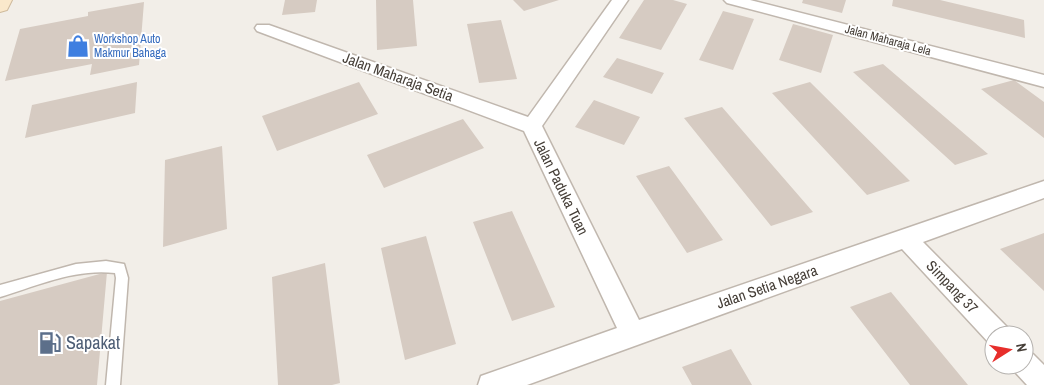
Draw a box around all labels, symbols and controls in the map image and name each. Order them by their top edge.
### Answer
street label: Jalan Maharaja Lela [843,21,933,59]
place label: Workshop Auto Makmur Bahaga [94,31,167,61]
shop icon: Workshop Auto Makmur Bahaga [65,33,91,59]
street label: Jalan Maharaja Setia [340,47,457,106]
street label: Jalan Paduka Tuan [529,135,594,238]
street label: Simpang 37 [922,255,983,318]
street label: Jalan Setia Negara [714,259,820,314]
north arrow [984,325,1034,375]
fuel station icon: Sapakat [37,330,63,356]
place label: Sapakat [66,330,120,355]
text: N [1012,342,1031,353]

